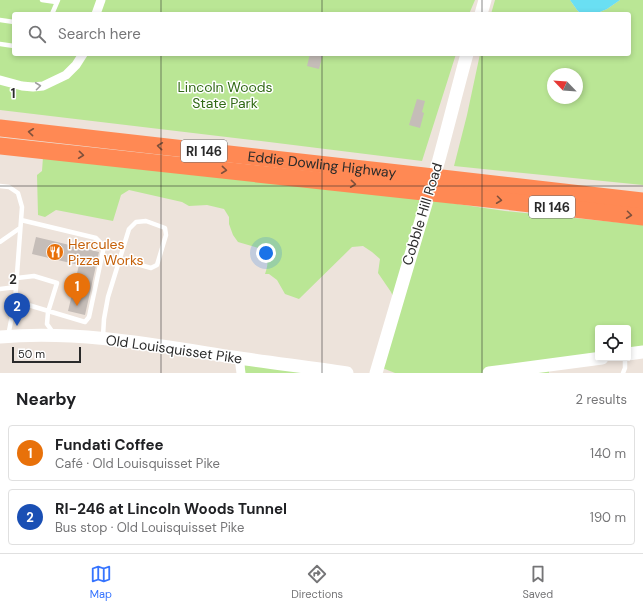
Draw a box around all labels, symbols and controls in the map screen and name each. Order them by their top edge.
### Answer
search box [12,12,631,56]
icon: search [26,23,48,45]
text: Search here [58,24,141,44]
north arrow [547,68,583,104]
park label: Lincoln Woods State Park [177,78,273,112]
one-way arrow [35,82,41,91]
text: 1 [11,85,15,102]
one-way arrow [28,128,34,137]
road number: RI 146 [181,140,227,162]
one-way arrow [157,142,163,151]
street label: Eddie Dowling Highway [247,147,397,182]
one-way arrow [77,150,84,159]
street label: Cobble Hill Road [398,161,446,267]
one-way arrow [221,165,227,174]
one-way arrow [350,179,356,188]
one-way arrow [496,196,502,205]
road number: RI 146 [529,196,575,218]
one-way arrow [625,211,632,220]
place label: Hercules Pizza Works [68,235,144,269]
restaurant icon: Hercules Pizza Works [45,242,65,262]
your location [256,243,276,263]
text: 2 [9,271,17,288]
pin: 1 [64,273,90,306]
pin: 2 [4,293,30,326]
map controls [595,325,631,361]
button: locate [595,325,631,361]
street label: Old Louisquisset Pike [105,331,243,367]
scale bar [12,345,81,364]
text: 50 m [18,347,45,361]
text: Nearby [16,388,76,410]
text: 2 results [576,391,627,408]
text: Fundati Coffee [55,435,164,455]
text: 1 [28,445,32,462]
text: 140 m [590,445,626,462]
text: Café · Old Louisquisset Pike [55,455,220,472]
text: RI-246 at Lincoln Woods Tunnel [55,499,287,519]
text: 2 [26,509,34,526]
text: 190 m [590,509,626,526]
text: Bus stop · Old Louisquisset Pike [55,519,244,536]
tab: Map [90,563,112,601]
tab: Directions [291,563,343,601]
tab: Saved [522,563,553,601]

